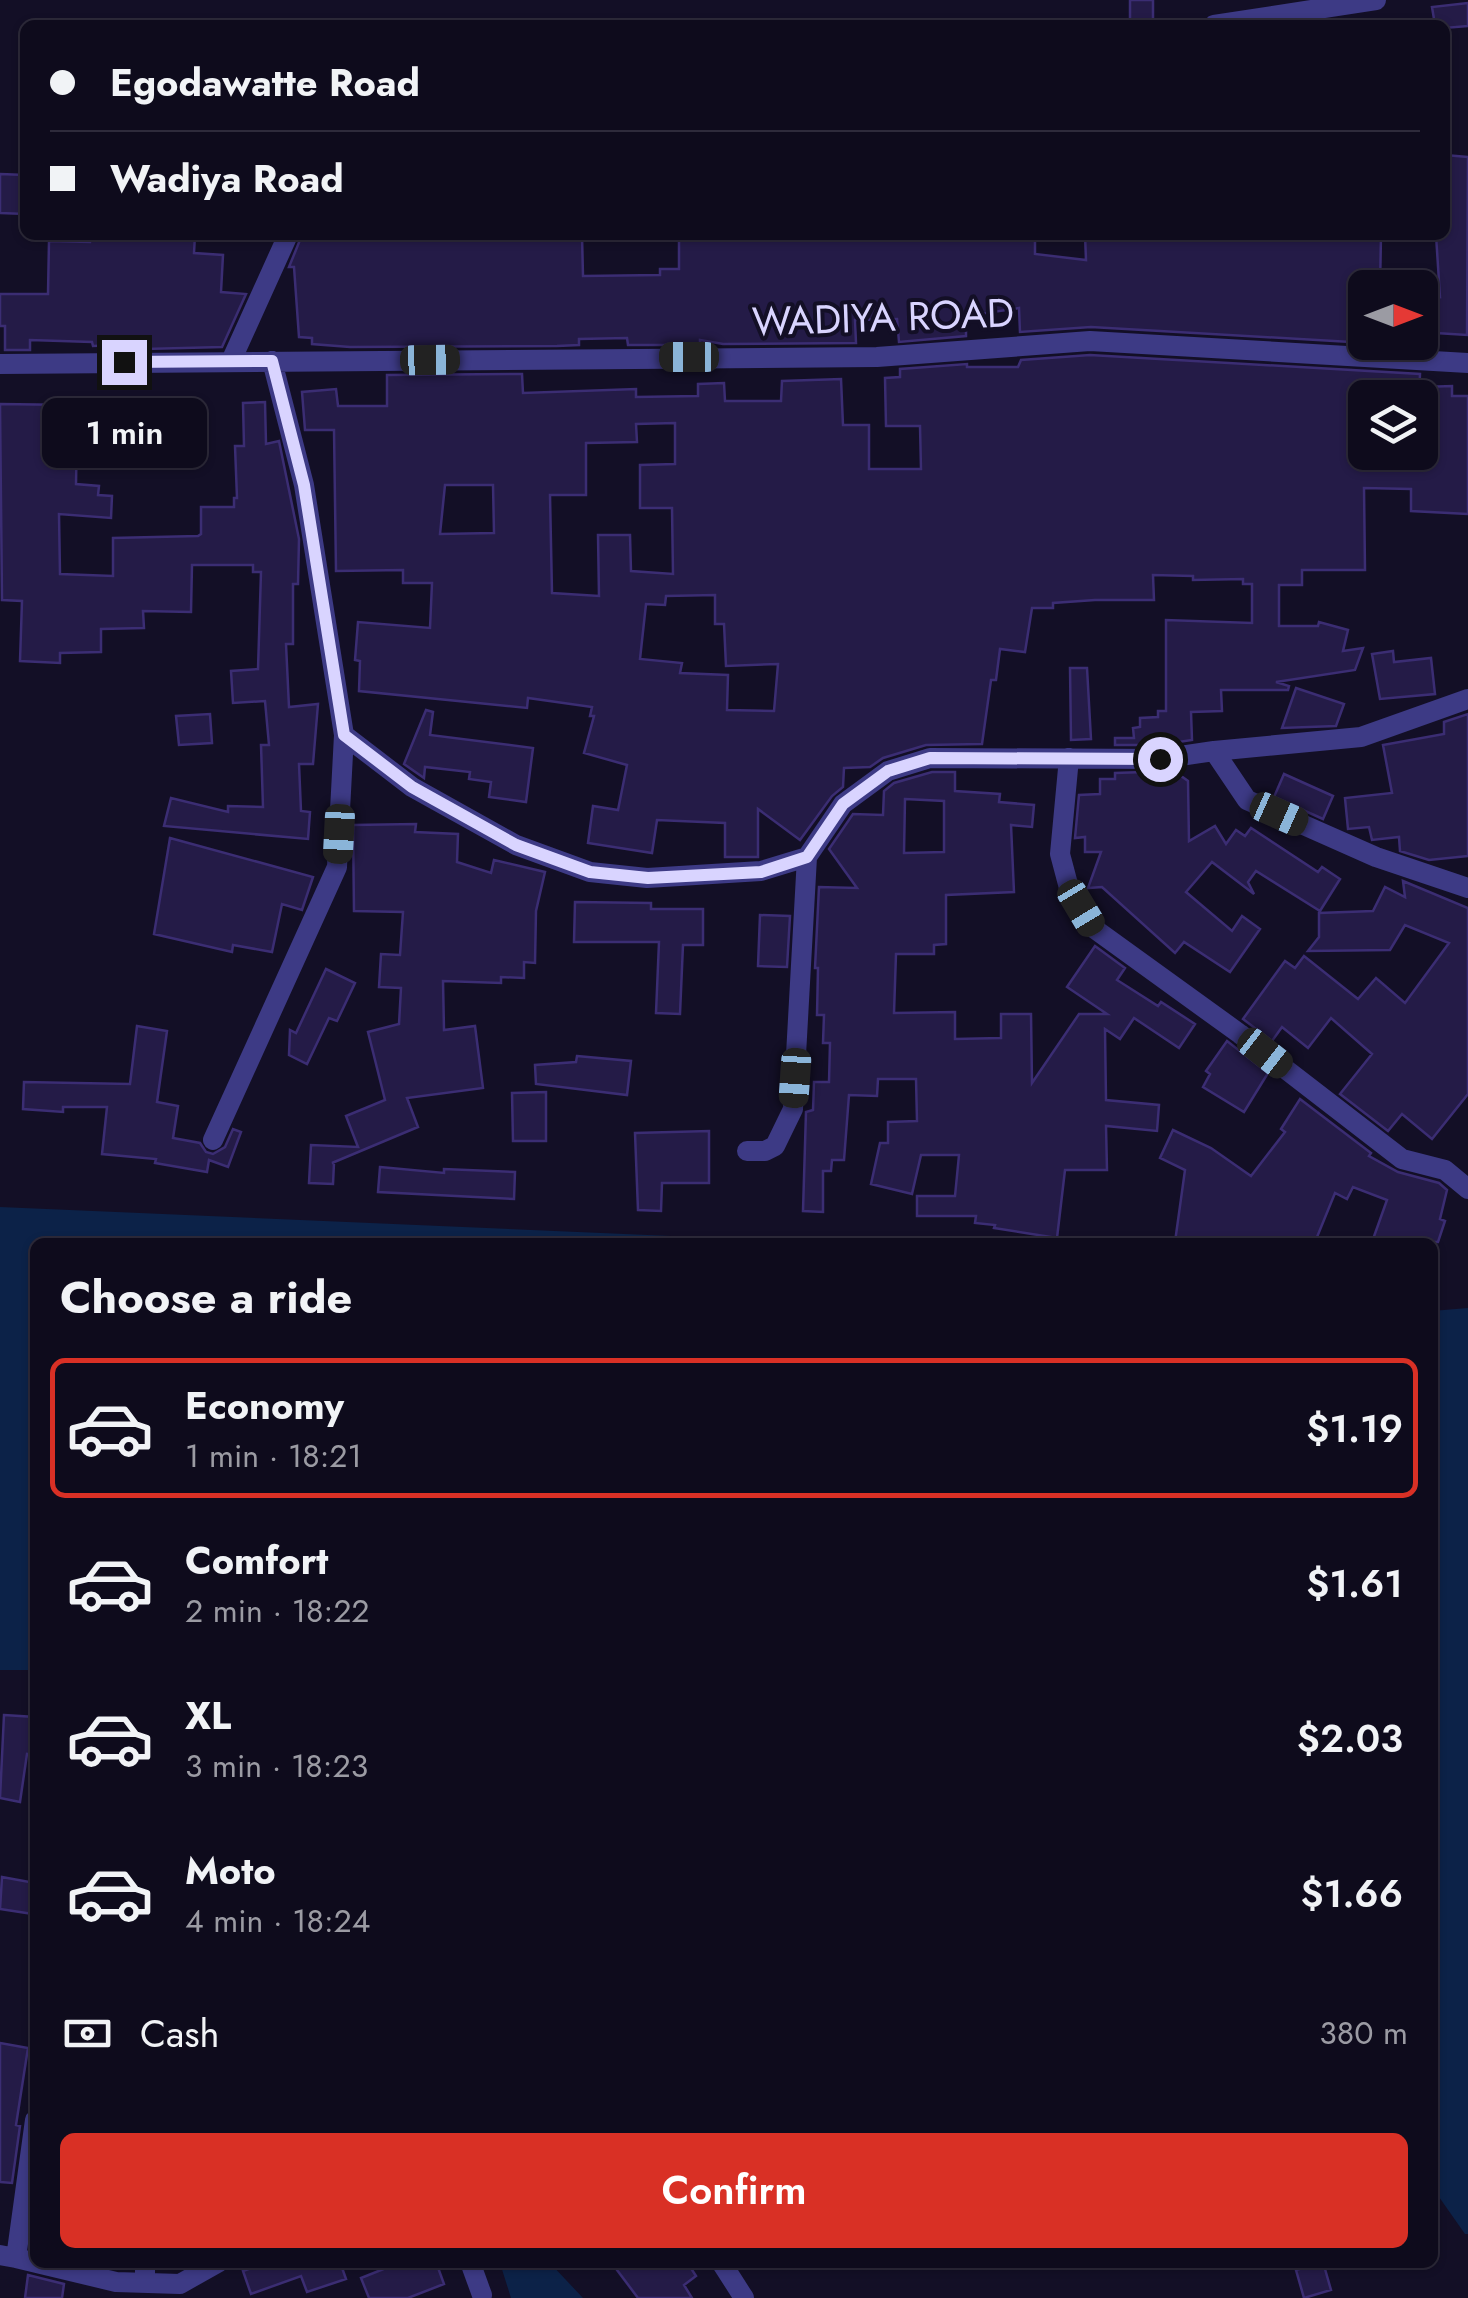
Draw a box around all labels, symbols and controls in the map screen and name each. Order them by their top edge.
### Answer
text: Egodawatte Road [110,55,420,110]
text: Wadiya Road [110,151,344,206]
north arrow [1348,270,1438,360]
map controls [1348,270,1438,470]
street label: WADIYA ROAD [751,283,1015,351]
route end [102,340,147,385]
car [659,342,719,372]
car [400,344,460,376]
button: layers [1348,380,1438,470]
callout: 1 min [42,397,206,467]
text: 1 min [86,410,163,456]
route start [1138,737,1183,782]
car [1245,788,1313,840]
car [322,803,356,865]
car [1053,875,1109,941]
car [1232,1023,1298,1083]
car [778,1047,812,1109]
text: Choose a ride [60,1265,352,1330]
text: Economy [185,1378,344,1433]
icon: car [65,1383,155,1473]
text: $1.19 [1306,1401,1403,1456]
text: 1 min · 18:21 [185,1433,362,1479]
text: Comfort [185,1533,328,1588]
icon: car [65,1538,155,1628]
text: $1.61 [1306,1556,1403,1611]
text: 2 min · 18:22 [185,1588,370,1634]
text: XL [185,1688,231,1743]
icon: car [65,1693,155,1783]
text: $2.03 [1297,1711,1403,1766]
text: 3 min · 18:23 [185,1743,368,1789]
text: Moto [185,1843,276,1898]
icon: car [65,1848,155,1938]
text: $1.66 [1301,1866,1403,1921]
text: 4 min · 18:24 [185,1898,370,1944]
icon: cash [60,2006,115,2061]
text: Cash [140,2006,220,2061]
text: 380 m [1319,2010,1408,2056]
button: Confirm [60,2133,1408,2248]

